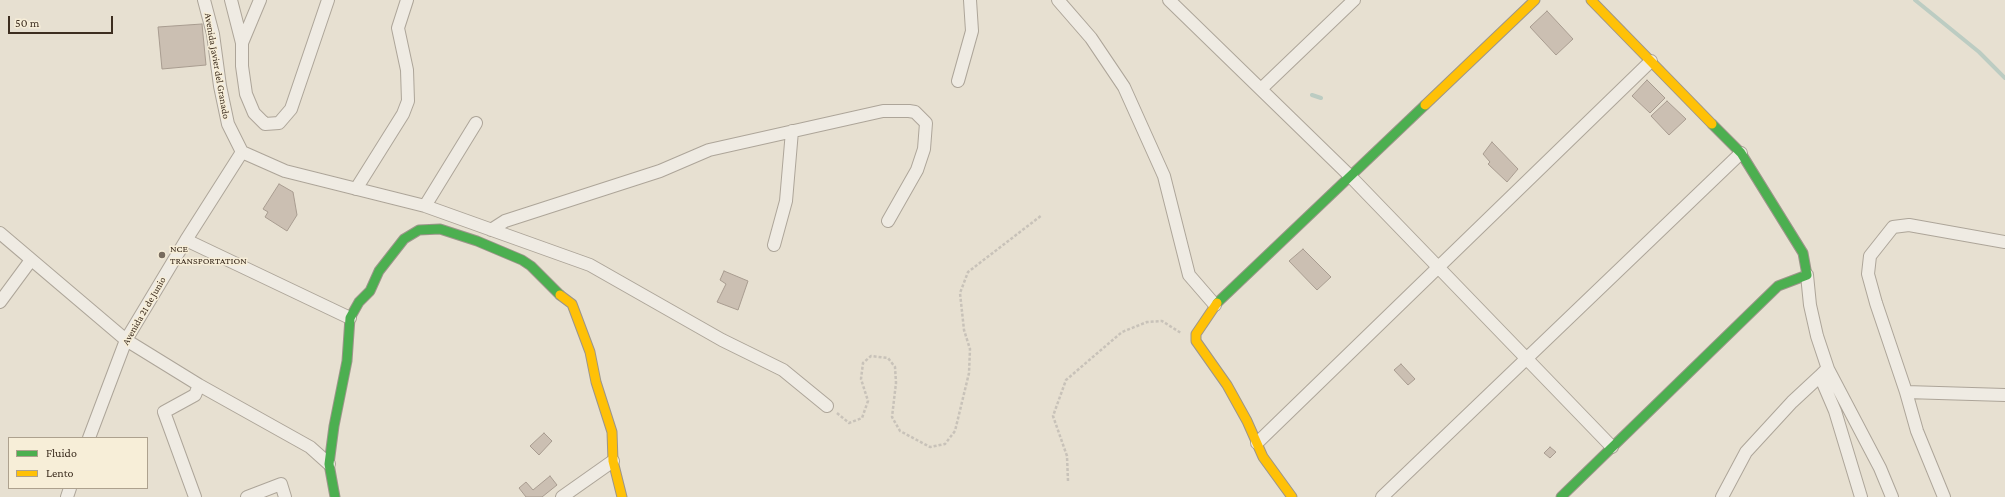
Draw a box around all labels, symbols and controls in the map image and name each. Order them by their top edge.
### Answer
scale bar [10,8,115,34]
street label: Avenida Javier del Granado [202,12,232,120]
text: 50 m [15,16,39,30]
place label: NCE TRANSPORTATION [170,243,247,266]
marker: NCE TRANSPORTATION [157,250,167,260]
street label: Avenida 21 de Junio [120,275,168,347]
legend [8,437,148,489]
text: Fluido [46,446,77,460]
text: Lento [46,466,74,480]

